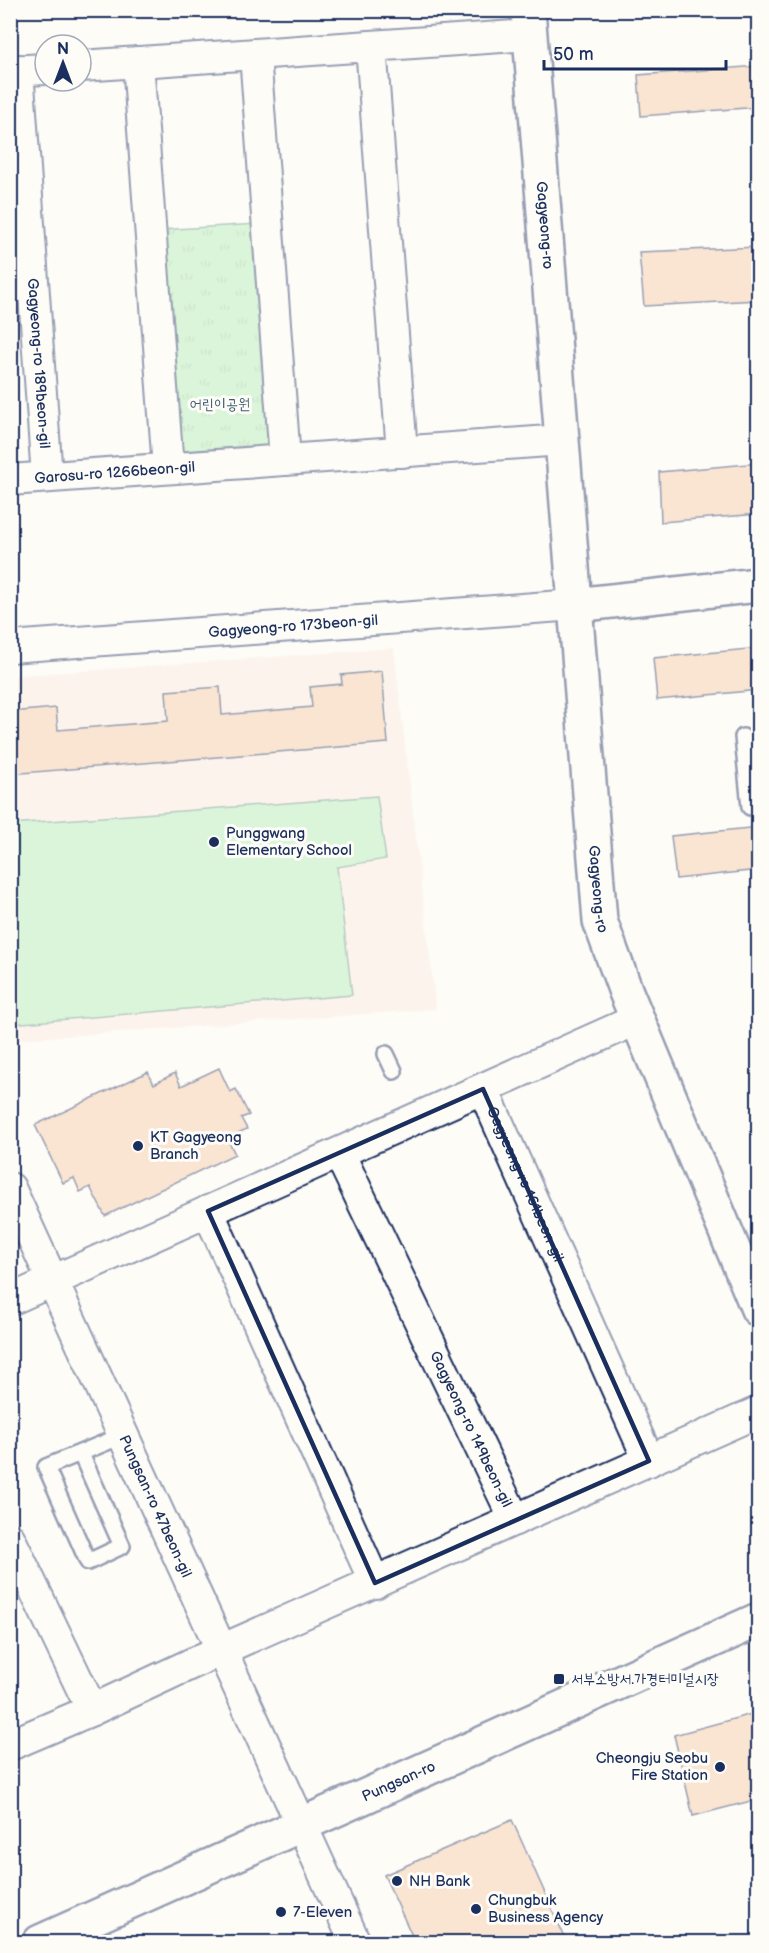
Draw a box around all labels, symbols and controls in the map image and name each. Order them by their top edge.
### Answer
north arrow [33,33,93,93]
scale bar [544,33,726,71]
text: N [57,40,69,59]
text: 50 m [553,44,594,65]
street label: Gagyeong-ro [532,181,557,270]
street label: Gagyeong-ro 189beon-gil [23,277,54,449]
park label: 어린이공원 [190,395,250,414]
street label: Garosu-ro 1266beon-gil [34,458,196,488]
street label: Gagyeong-ro 173beon-gil [208,611,379,642]
place label: Punggwang Elementary School [226,824,352,860]
marker: Punggwang Elementary School [207,835,221,849]
street label: Gagyeong-ro [584,845,613,936]
street label: Gagyeong-ro 161beon-gil [482,1103,568,1265]
place label: KT Gagyeong Branch [150,1128,242,1164]
marker: KT Gagyeong Branch [131,1139,145,1153]
street label: Gagyeong-ro 149beon-gil [425,1348,516,1510]
street label: Pungsan-ro 47beon-gil [114,1432,196,1581]
place label: 서부소방서.가경터미널시장 [571,1670,719,1689]
marker: 서부소방서.가경터미널시장 [552,1672,566,1686]
place label: Cheongju Seobu Fire Station [596,1749,708,1785]
street label: Pungsan-ro [359,1757,438,1806]
marker: Cheongju Seobu Fire Station [713,1760,727,1774]
place label: NH Bank [409,1872,471,1891]
marker: NH Bank [390,1874,404,1888]
place label: Chungbuk Business Agency [488,1891,604,1927]
marker: Chungbuk Business Agency [469,1902,483,1916]
place label: 7-Eleven [293,1903,352,1922]
marker: 7-Eleven [274,1905,288,1919]

